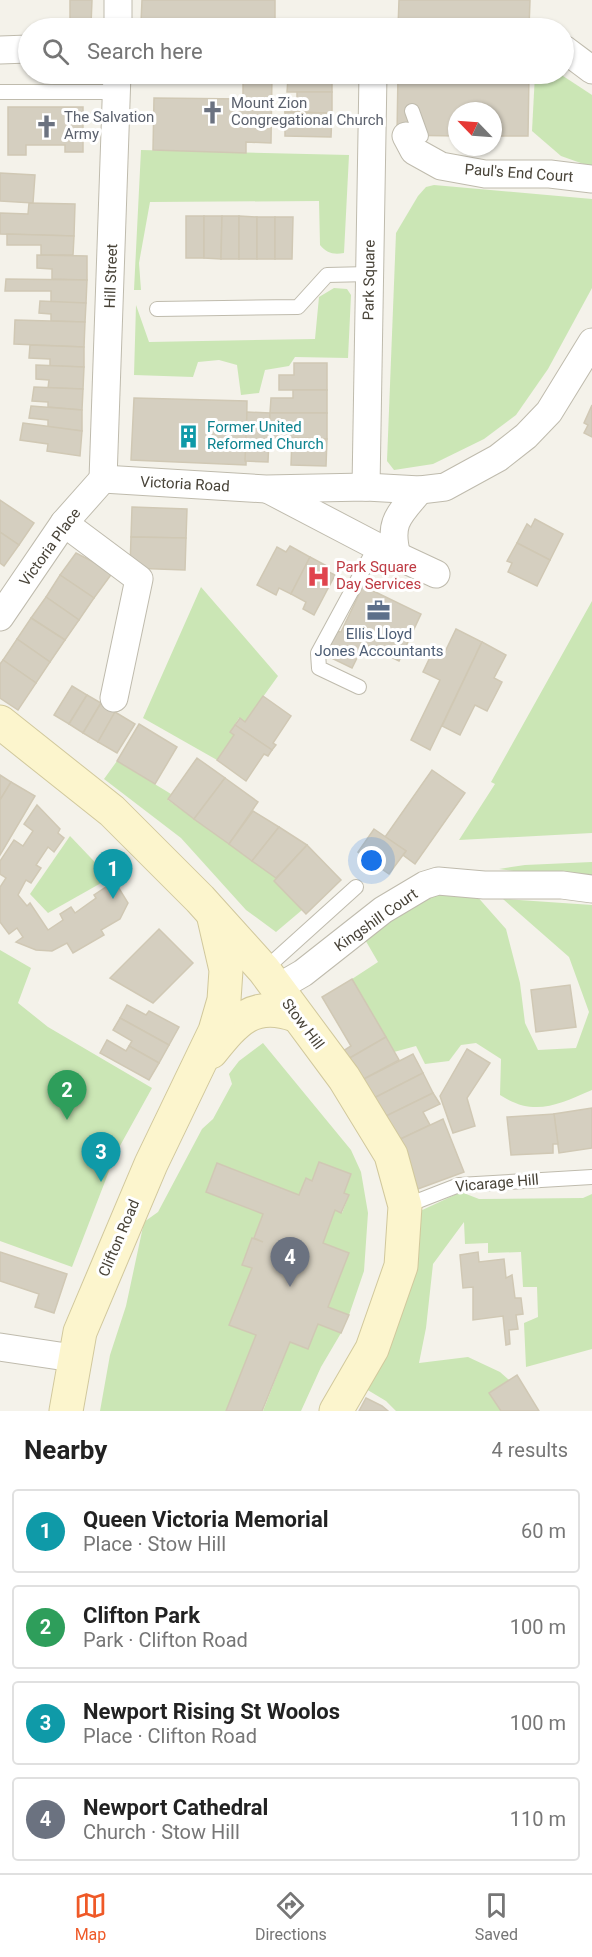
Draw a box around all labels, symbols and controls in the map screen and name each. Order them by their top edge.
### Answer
search box [18,18,574,84]
icon: search [39,35,72,68]
text: Search here [87,39,203,64]
place label: Mount Zion Congregational Church [231,94,384,129]
church icon: Mount Zion Congregational Church [200,99,226,125]
north arrow [448,102,502,156]
place label: The Salvation Army [64,108,154,143]
church icon: The Salvation Army [33,113,59,139]
street label: Paul's End Court [464,160,574,186]
street label: Park Square [359,239,379,321]
street label: Hill Street [101,243,121,309]
place label: Former United Reformed Church [207,418,324,453]
building icon: Former United Reformed Church [176,423,202,449]
street label: Victoria Road [140,473,230,495]
street label: Victoria Place [16,504,84,590]
place label: Park Square Day Services [336,558,421,593]
hospital icon: Park Square Day Services [305,563,331,589]
office icon: Ellis Lloyd Jones Accountants [366,597,392,623]
place label: Ellis Lloyd Jones Accountants [314,625,444,660]
your location [357,846,386,875]
pin: 1 [94,850,132,899]
street label: Kingshill Court [331,885,421,955]
street label: Stow Hill [278,995,328,1053]
pin: 2 [48,1070,86,1120]
pin: 3 [82,1132,120,1182]
street label: Vicarage Hill [454,1170,540,1196]
street label: Clifton Road [95,1197,143,1279]
pin: 4 [270,1238,310,1287]
text: Nearby [24,1435,107,1465]
text: 4 results [492,1438,568,1462]
text: Queen Victoria Memorial [83,1507,329,1532]
text: 1 [40,1519,51,1543]
text: 60 m [521,1519,566,1543]
text: Place · Stow Hill [83,1532,226,1556]
text: Clifton Park [83,1603,200,1628]
text: 2 [40,1615,51,1639]
text: 100 m [510,1615,566,1639]
text: Park · Clifton Road [83,1628,248,1652]
text: Newport Rising St Woolos [83,1699,340,1724]
text: 3 [40,1711,51,1735]
text: 100 m [510,1711,566,1735]
text: Place · Clifton Road [83,1724,257,1748]
text: Newport Cathedral [83,1795,268,1820]
text: 4 [40,1807,51,1831]
text: 110 m [510,1807,566,1831]
text: Church · Stow Hill [83,1820,240,1844]
tab: Map [74,1889,107,1944]
tab: Directions [255,1889,327,1944]
tab: Saved [475,1889,518,1944]

